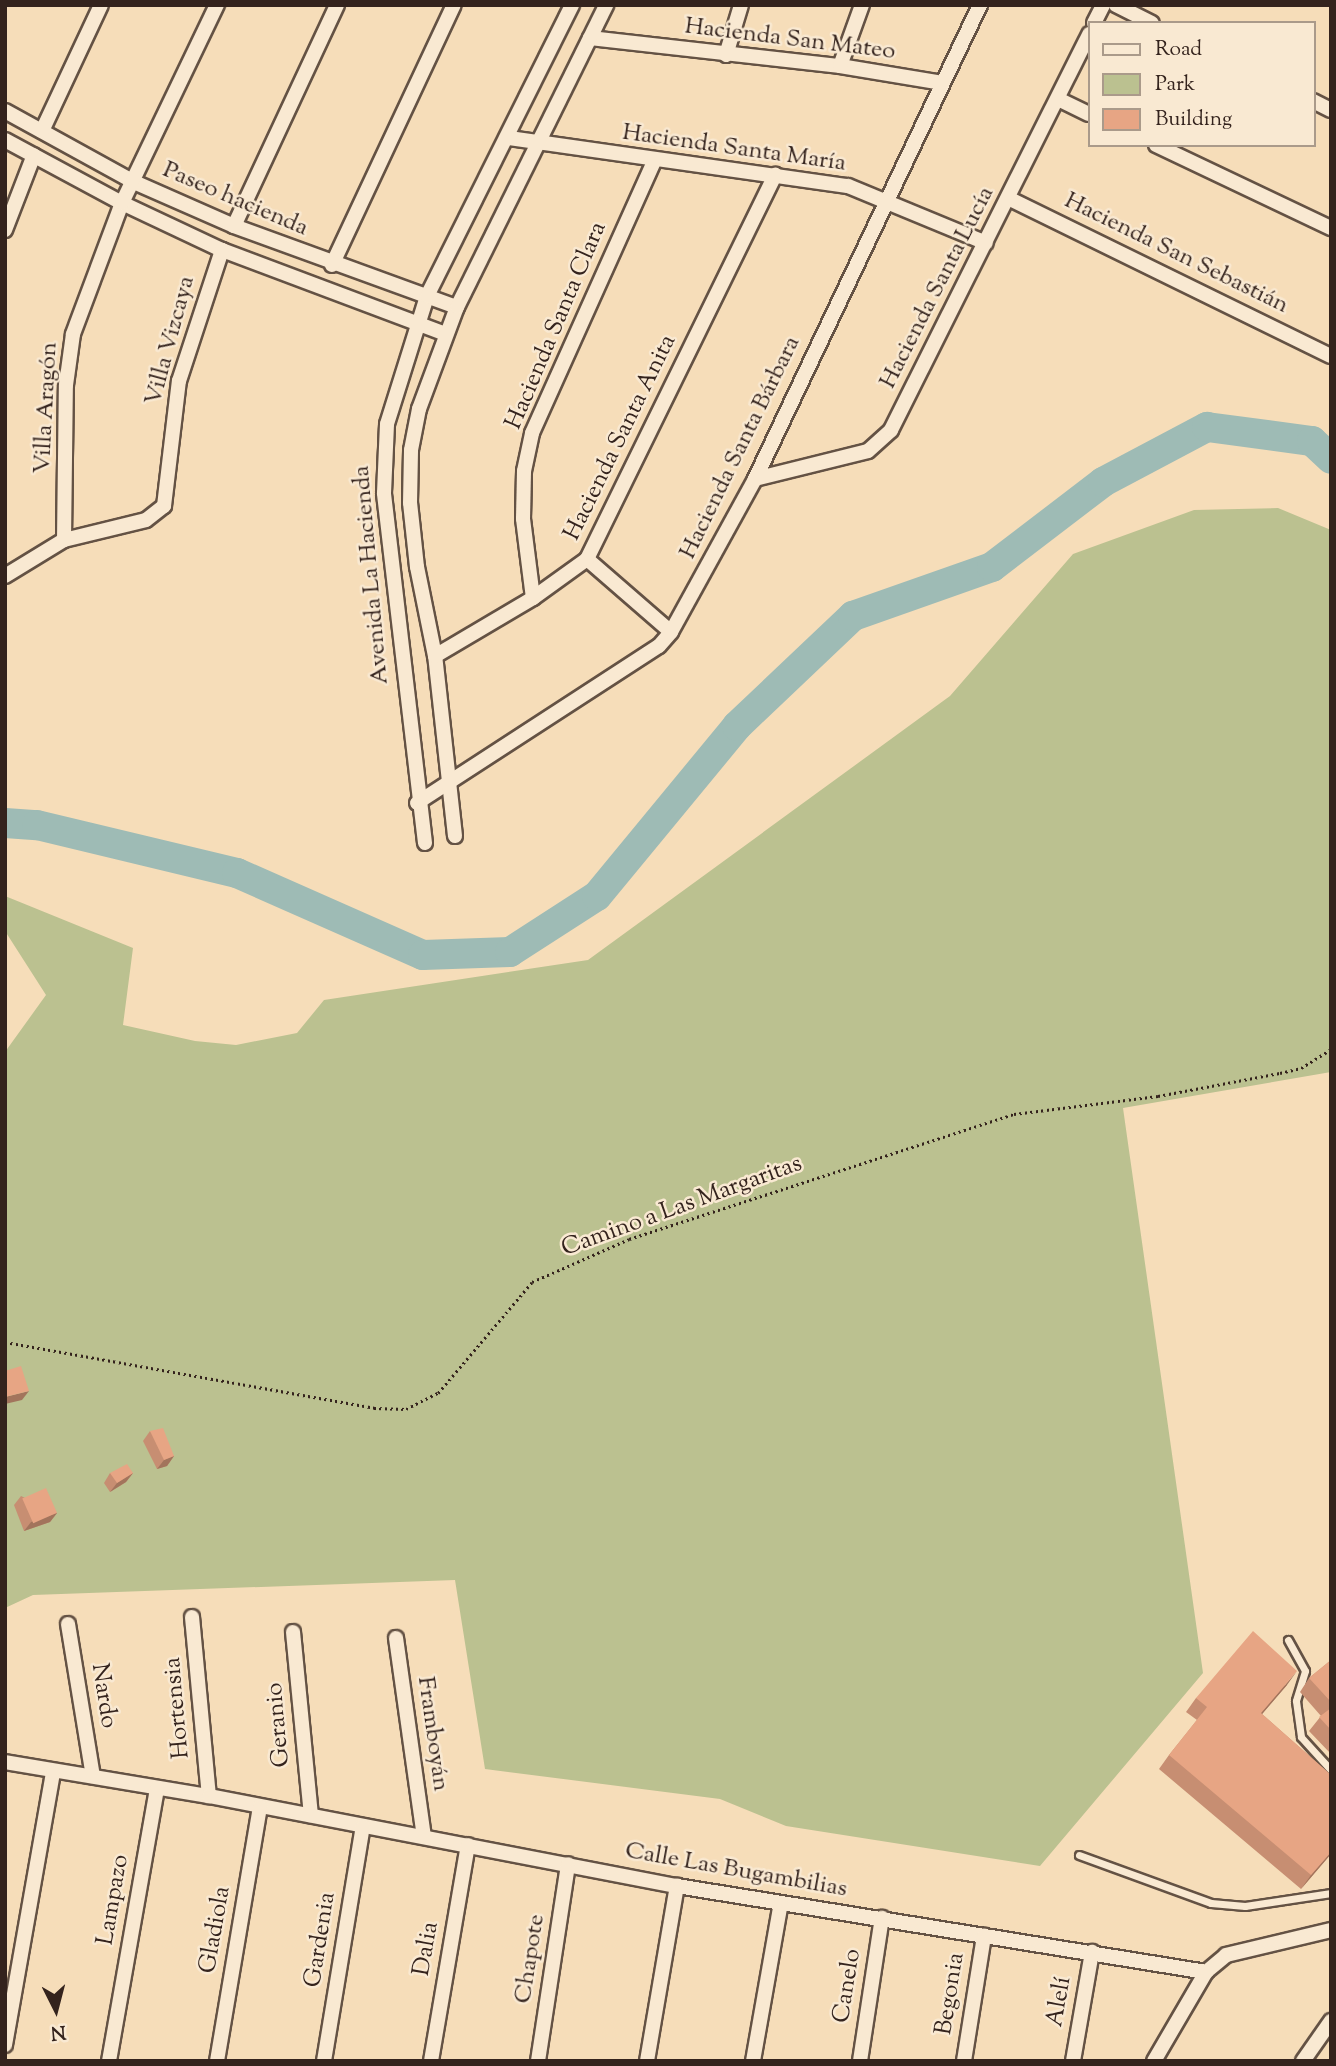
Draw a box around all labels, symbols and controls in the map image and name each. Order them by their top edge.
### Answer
street label: Hacienda San Mateo [683,13,897,67]
legend [1088,21,1315,147]
text: Road [1155,35,1202,65]
text: Park [1155,70,1195,100]
text: Building [1155,105,1232,135]
street label: Hacienda Santa María [620,119,848,179]
street label: Paseo hacienda [158,156,312,244]
street label: Hacienda Santa Lucía [875,182,1001,394]
street label: Hacienda San Sebastián [1059,187,1293,321]
street label: Hacienda Santa Clara [500,218,614,434]
street label: Villa Vizcaya [140,273,202,409]
street label: Hacienda Santa Anita [559,330,683,546]
street label: Hacienda Santa Bárbara [675,332,807,564]
street label: Villa Aragón [29,341,65,475]
street label: Avenida La Hacienda [348,464,396,686]
street label: Camino a Las Margaritas [558,1150,806,1264]
street label: Hortensia [159,1656,197,1760]
street label: Nardo [84,1662,122,1730]
street label: Framboyán [410,1675,454,1793]
street label: Geranio [261,1681,297,1769]
street label: Calle Las Bugambilias [623,1837,849,1905]
street label: Lampazo [92,1852,136,1948]
street label: Gladiola [194,1884,238,1976]
street label: Gardenia [299,1890,343,1990]
street label: Chapote [510,1912,552,2006]
street label: Dalia [408,1920,446,1978]
street label: Canelo [828,1947,868,2025]
street label: Begonia [930,1951,972,2037]
north arrow [21,1975,91,2045]
street label: Alelí [1041,1975,1079,2029]
text: N [49,2017,67,2046]

